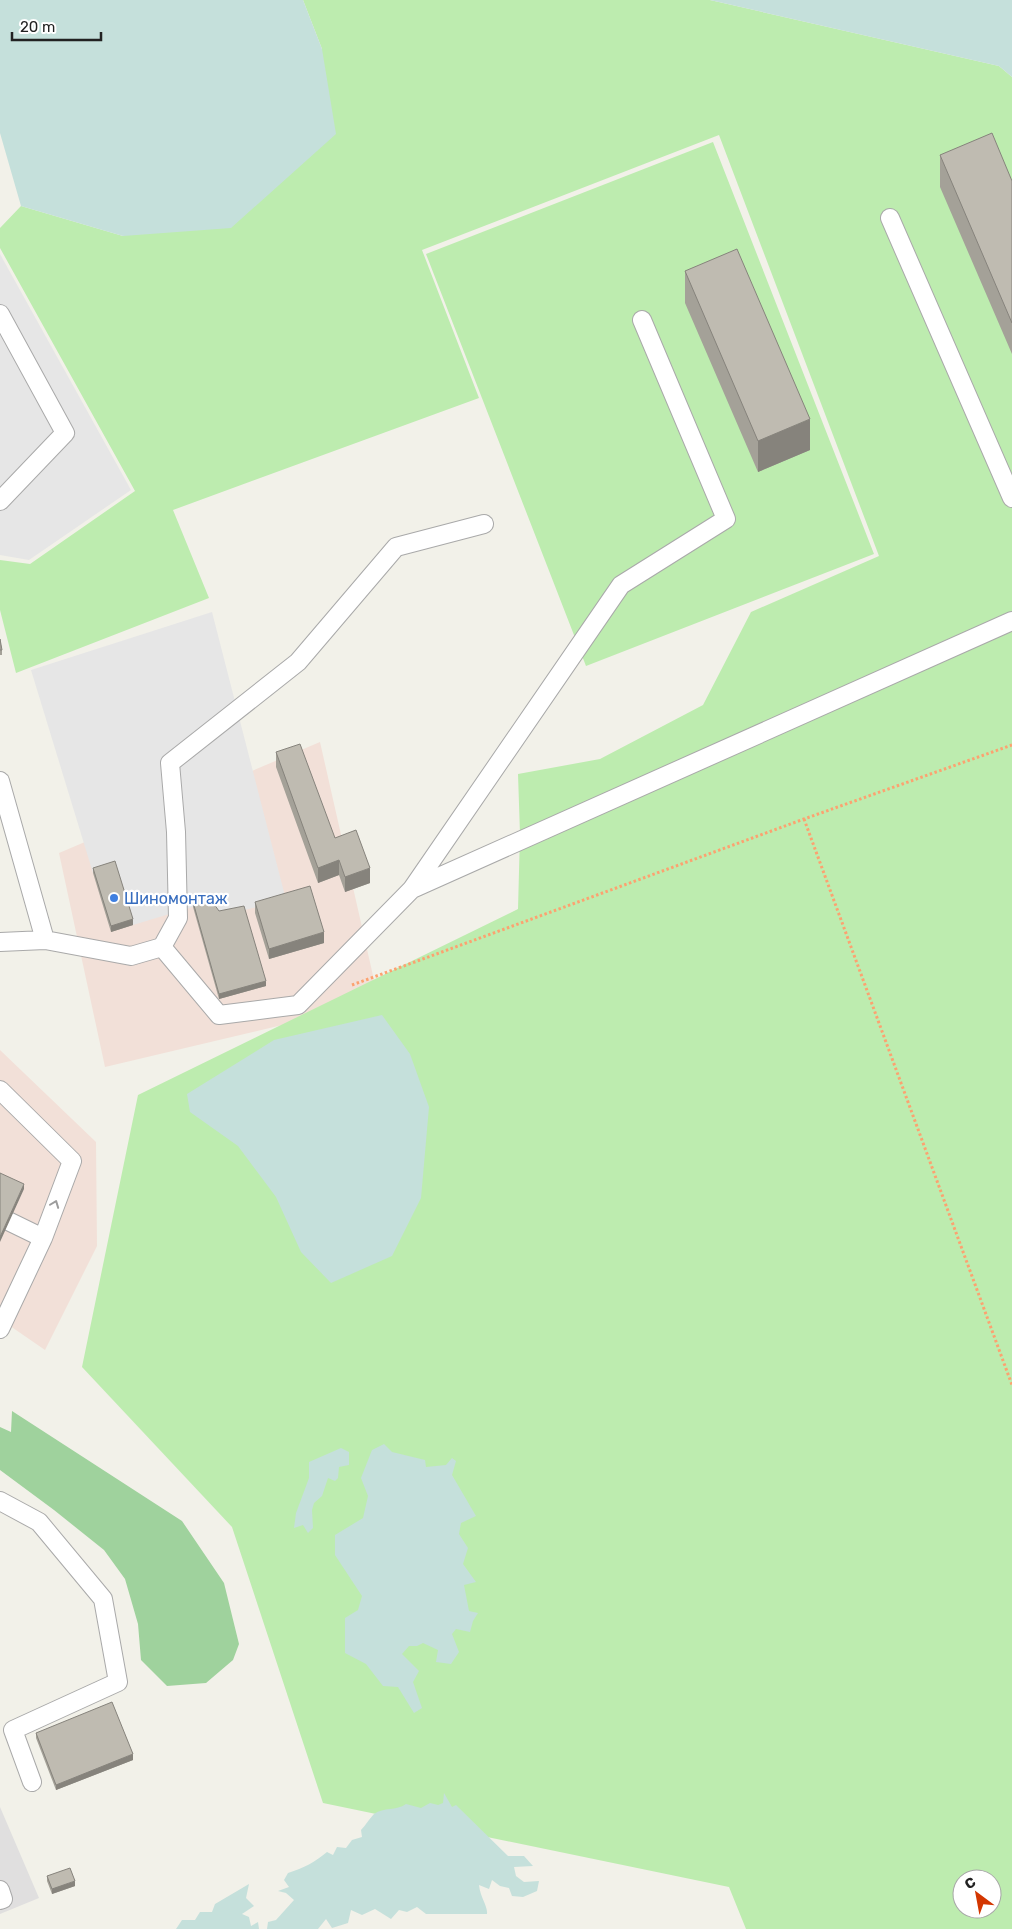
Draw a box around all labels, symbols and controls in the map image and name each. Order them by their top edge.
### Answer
scale bar [12,10,101,42]
text: 20 m [20,18,55,36]
place label: Шиномонтаж [124,889,228,908]
marker: Шиномонтаж [108,892,120,904]
one-way arrow [50,1201,60,1209]
north arrow [952,1869,1002,1919]
text: С [962,1873,979,1893]

